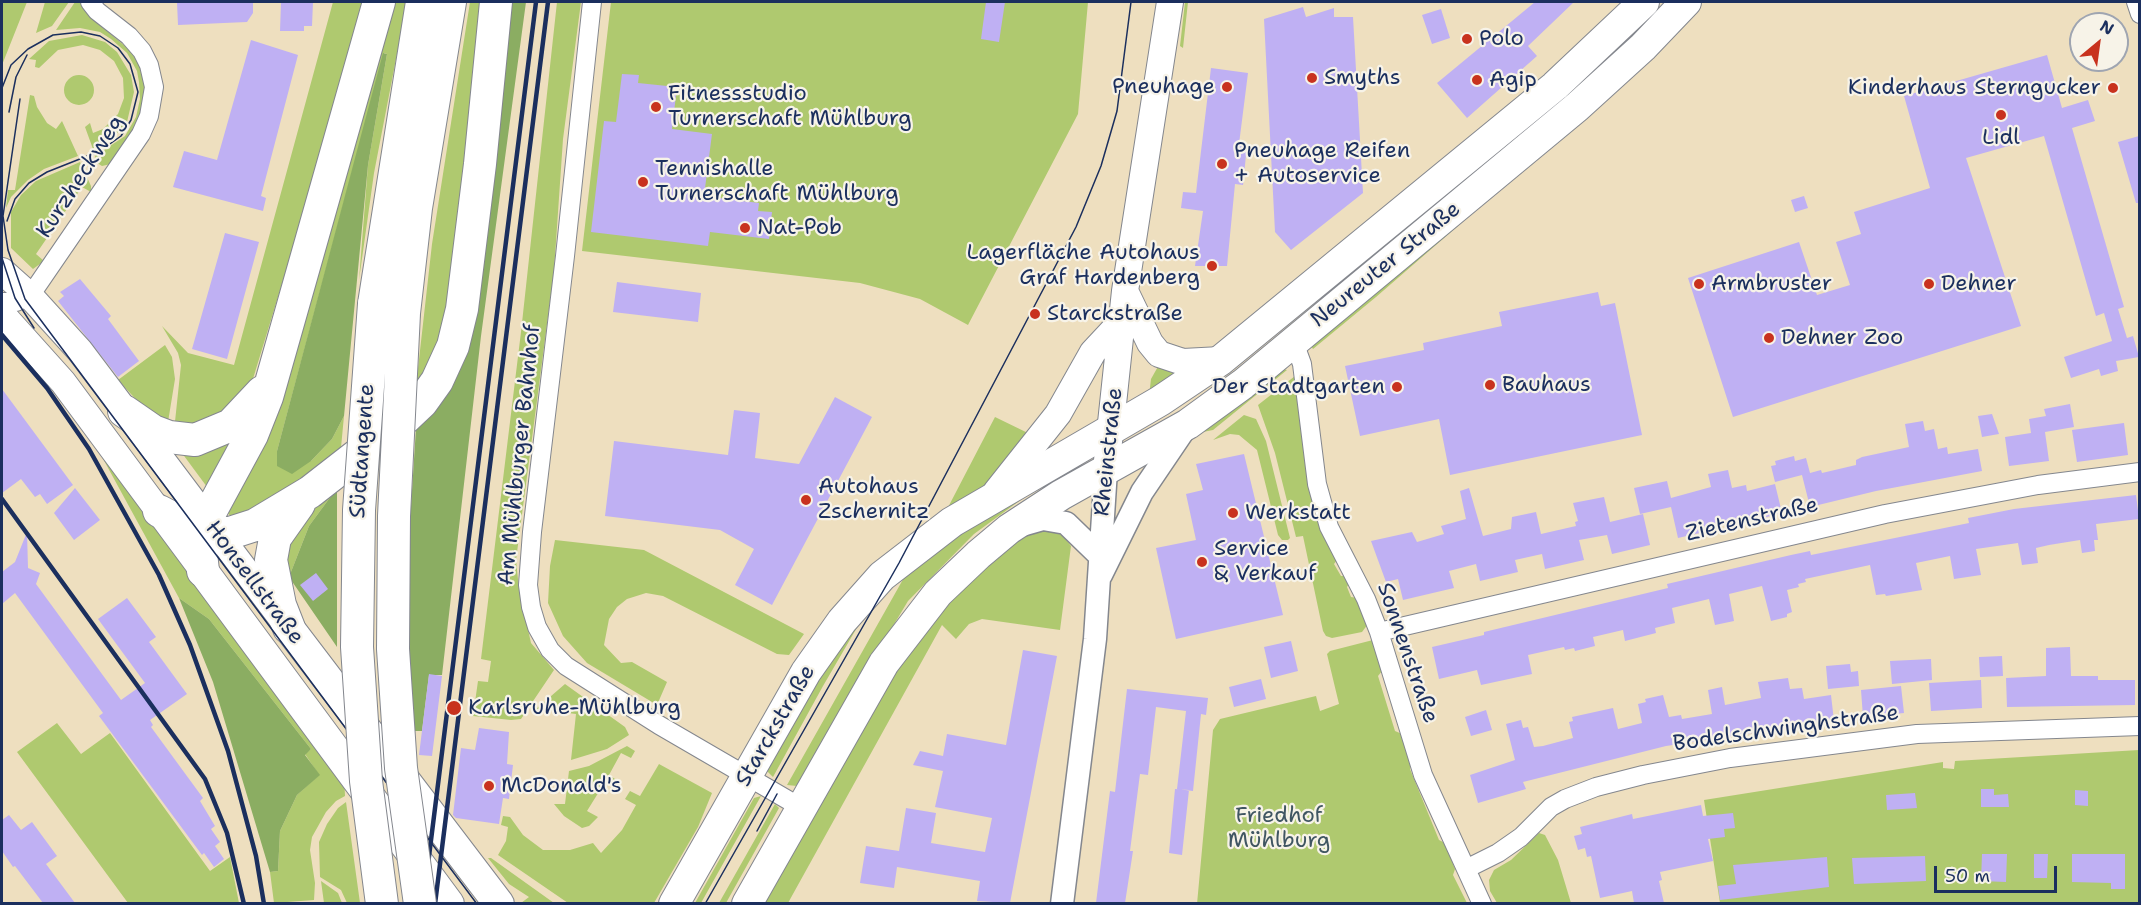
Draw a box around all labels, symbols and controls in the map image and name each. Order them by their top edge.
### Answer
north arrow [2069,12,2129,72]
text: N [2096,15,2118,40]
place label: Polo [1479,26,1524,52]
marker: Polo [1460,32,1474,46]
place label: Smyths [1324,65,1401,91]
place label: Agip [1489,67,1537,93]
marker: Smyths [1305,71,1319,85]
marker: Agip [1470,73,1484,87]
place label: Pneuhage [1112,74,1215,100]
place label: Kinderhaus Sterngucker [1848,75,2101,101]
marker: Pneuhage [1220,80,1234,94]
place label: Fitnessstudio Turnerschaft Mühlburg [668,81,912,132]
marker: Kinderhaus Sterngucker [2106,81,2120,95]
marker: Fitnessstudio Turnerschaft Mühlburg [649,100,663,114]
marker: Lidl [1994,108,2008,122]
street label: Kurzheckweg [31,111,131,243]
place label: Lidl [1982,125,2020,151]
place label: Pneuhage Reifen + Autoservice [1234,138,1410,190]
place label: Tennishalle Turnerschaft Mühlburg [655,156,899,208]
marker: Pneuhage Reifen + Autoservice [1215,157,1229,171]
marker: Tennishalle Turnerschaft Mühlburg [636,175,650,189]
street label: Neureuter Straße [1306,197,1466,333]
place label: Nat-Pob [757,215,842,241]
marker: Nat-Pob [738,221,752,235]
place label: Lagerfläche Autohaus Graf Hardenberg [966,240,1200,292]
marker: Lagerfläche Autohaus Graf Hardenberg [1205,259,1219,273]
place label: Armbruster [1711,271,1832,297]
place label: Dehner [1941,271,2017,297]
marker: Armbruster [1692,277,1706,291]
marker: Dehner [1922,277,1936,291]
place label: Starckstraße [1047,301,1183,327]
marker: Starckstraße [1028,307,1042,321]
street label: Am Mühlburger Bahnhof [493,323,547,587]
place label: Dehner Zoo [1781,325,1903,351]
marker: Dehner Zoo [1762,331,1776,345]
place label: Bauhaus [1502,372,1591,398]
place label: Der Stadtgarten [1212,374,1385,400]
marker: Bauhaus [1483,378,1497,392]
marker: Der Stadtgarten [1390,380,1404,394]
street label: Südtangente [345,383,381,519]
street label: Rheinstraße [1089,386,1129,518]
place label: Autohaus Zschernitz [818,474,929,526]
street label: Zietenstraße [1683,492,1821,548]
marker: Autohaus Zschernitz [799,493,813,507]
place label: Werkstatt [1245,500,1351,526]
marker: Werkstatt [1226,506,1240,520]
street label: Honsellstraße [199,516,309,650]
place label: Service & Verkauf [1214,536,1316,588]
marker: Service & Verkauf [1195,555,1209,569]
street label: Sonnenstraße [1371,579,1443,727]
street label: Starckstraße [731,661,821,791]
place label: Karlsruhe-Mühlburg [468,695,681,721]
marker: Karlsruhe-Mühlburg [445,699,463,717]
street label: Bodelschwinghstraße [1671,700,1901,758]
place label: McDonald's [501,773,622,799]
marker: McDonald's [482,779,496,793]
park label: Friedhof Mühlburg [1228,803,1330,854]
scale bar [1937,854,2060,892]
text: 50 m [1945,864,1990,888]

